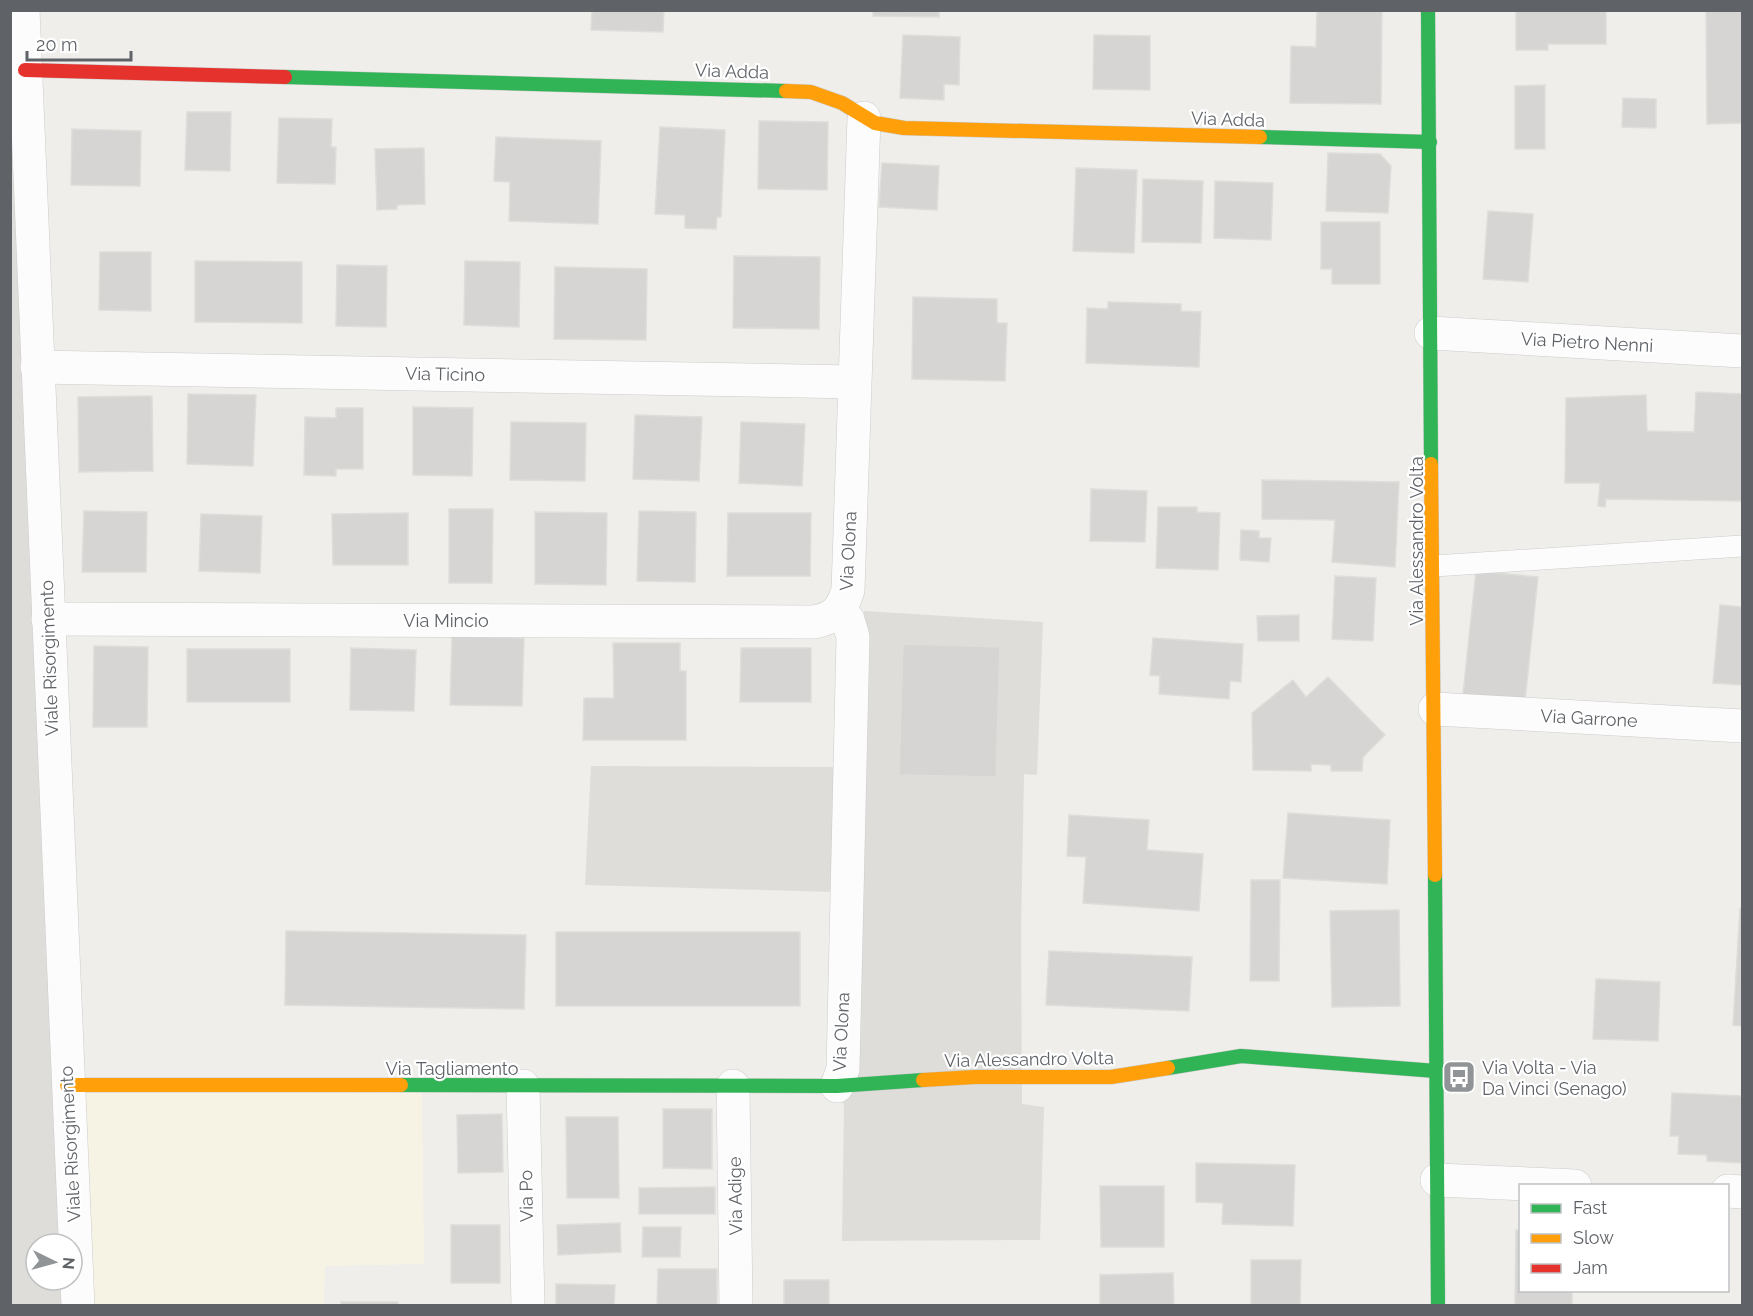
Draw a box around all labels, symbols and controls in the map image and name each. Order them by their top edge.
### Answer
scale bar [27,24,130,62]
text: 20 m [36,34,78,55]
street label: Via Adda [695,59,769,83]
street label: Via Adda [1191,107,1265,131]
street label: Via Pietro Nenni [1520,328,1654,356]
street label: Via Ticino [405,363,485,385]
street label: Via Alessandro Volta [1406,456,1427,626]
street label: Via Olona [835,511,861,591]
street label: Viale Risorgimento [36,579,62,736]
street label: Via Mincio [403,610,489,631]
street label: Via Garrone [1540,705,1639,731]
street label: Via Olona [828,992,854,1072]
street label: Via Alessandro Volta [944,1047,1114,1071]
place label: Via Volta - Via Da Vinci (Senago) [1482,1057,1627,1099]
street label: Via Tagliamento [386,1058,519,1079]
bus stop icon: Via Volta - Via Da Vinci (Senago) [1441,1059,1477,1095]
street label: Viale Risorgimento [55,1065,85,1223]
street label: Via Adige [724,1156,746,1236]
street label: Via Po [515,1169,537,1222]
legend [1519,1184,1729,1292]
text: Fast [1573,1197,1607,1218]
text: Slow [1573,1227,1614,1248]
north arrow [24,1232,84,1292]
text: N [58,1256,78,1270]
text: Jam [1573,1257,1608,1278]

